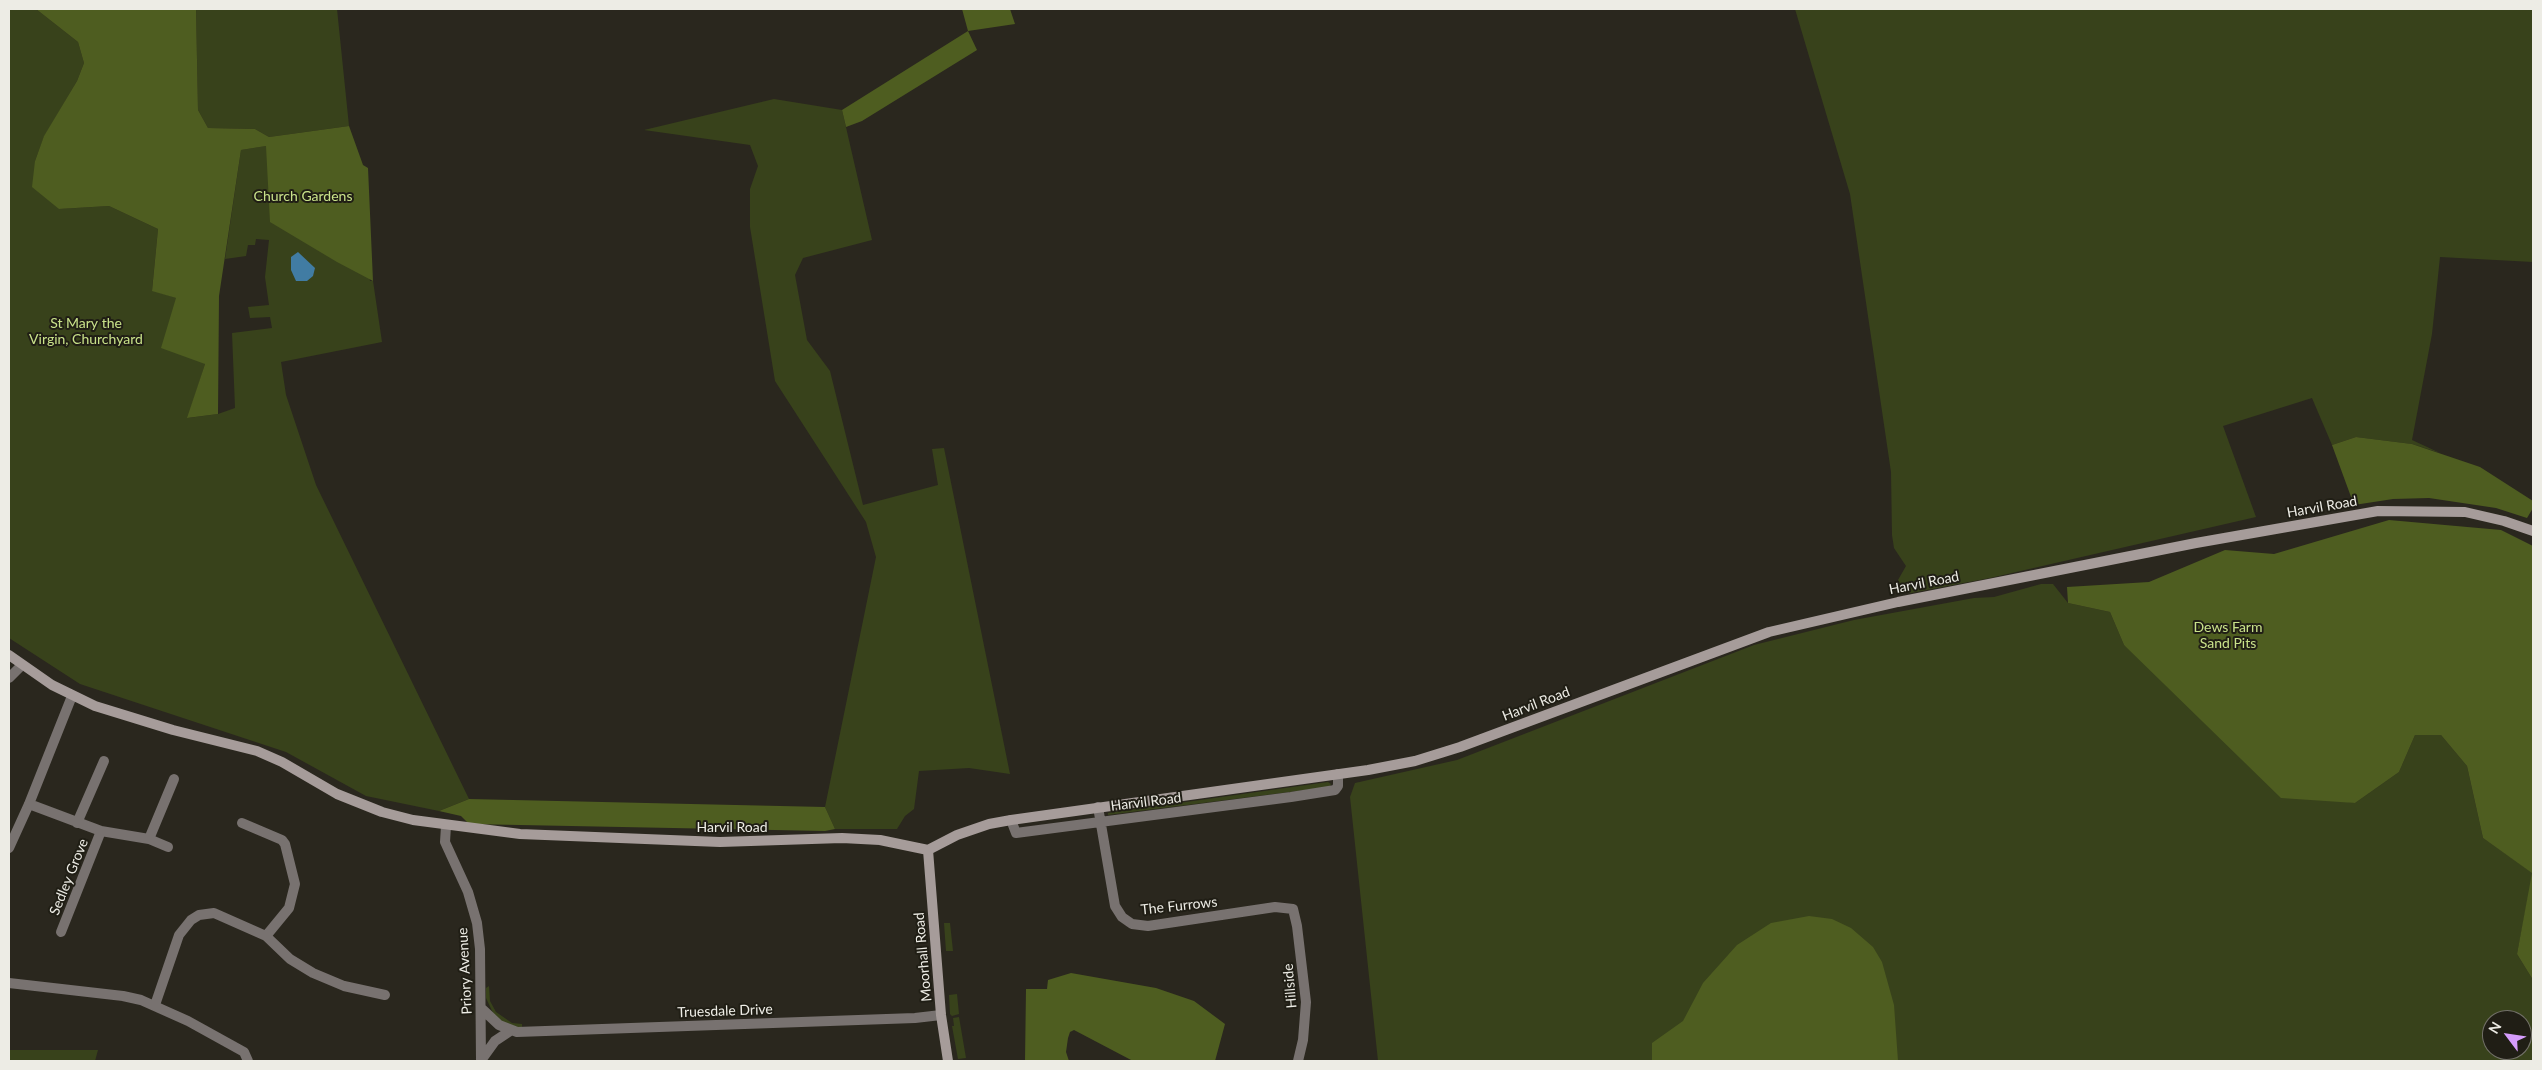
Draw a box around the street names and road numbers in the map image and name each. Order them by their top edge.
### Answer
street label: Harvil Road [2286,493,2358,521]
street label: Harvil Road [1888,568,1960,598]
street label: Harvil Road [1500,683,1572,725]
street label: Harvil Road [1110,789,1182,815]
street label: Harvil Road [696,819,768,835]
street label: Sedley Grove [46,836,92,918]
street label: The Furrows [1140,894,1218,918]
street label: Moorhall Road [911,912,935,1002]
street label: Priory Avenue [454,927,476,1015]
street label: Hillside [1280,963,1300,1009]
street label: Truesdale Drive [677,1001,773,1021]

